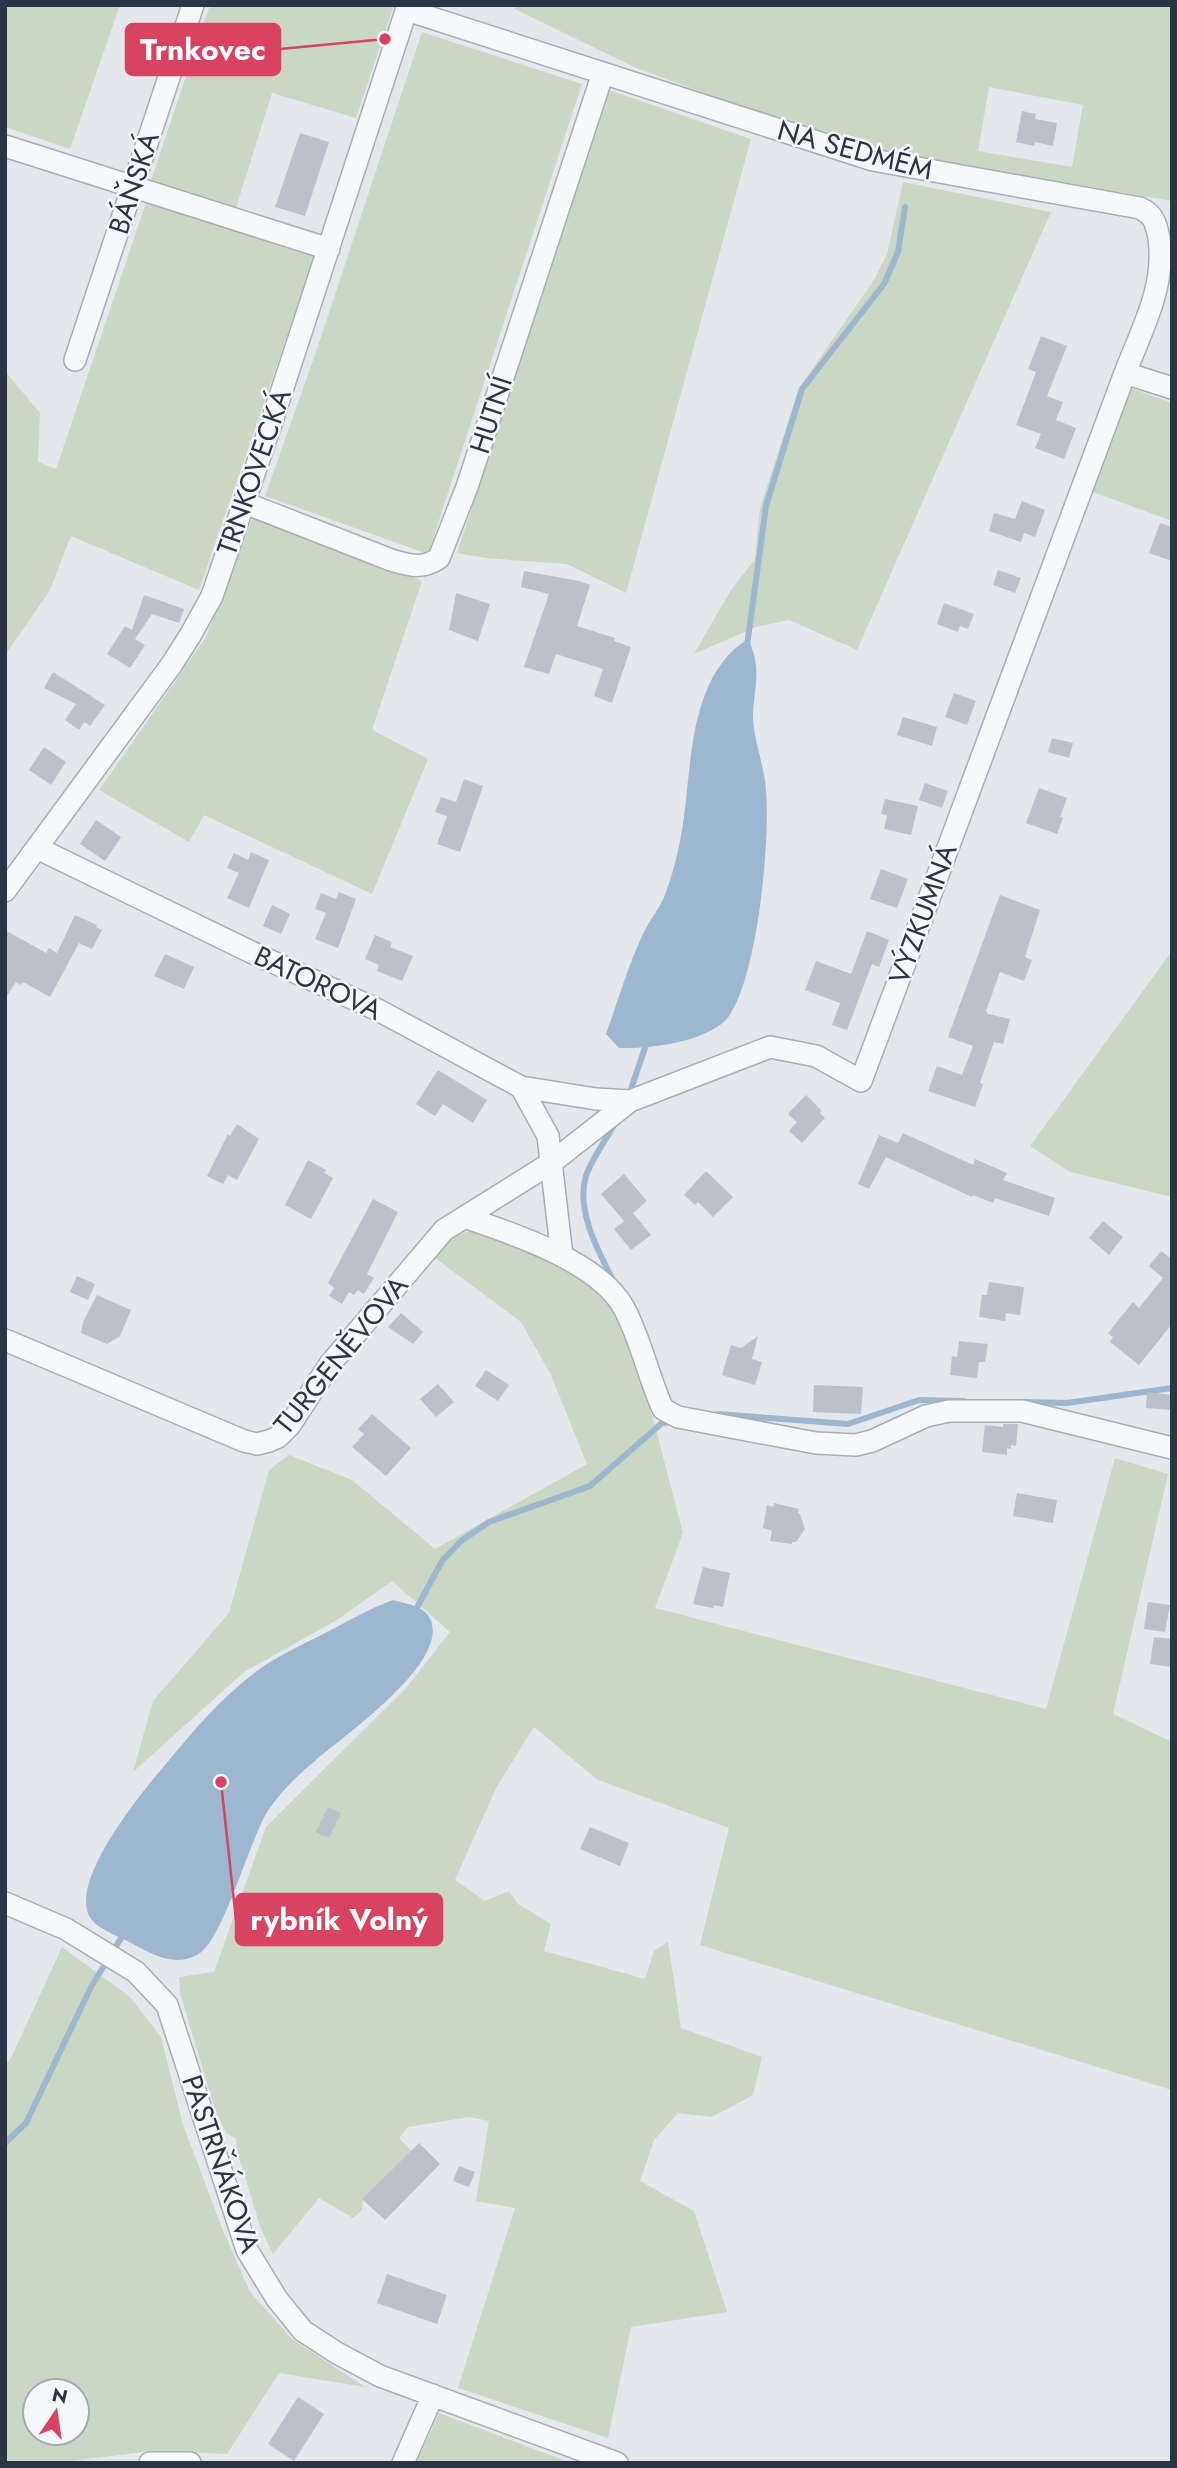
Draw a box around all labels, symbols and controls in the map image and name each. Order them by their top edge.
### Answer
callout: Trnkovec [126,24,280,75]
text: Trnkovec [140,28,266,71]
street label: NA SEDMÉM [773,110,937,190]
street label: BÁŇSKÁ [98,126,170,239]
street label: HUTNÍ [459,370,523,459]
street label: TRNKOVECKÁ [206,383,302,561]
street label: VÝZKUMNÁ [879,838,967,990]
street label: BATOROVA [247,936,389,1031]
street label: TURGENĚVOVA [264,1266,418,1443]
callout: rybník Volný [236,1894,442,1945]
text: rybník Volný [250,1898,428,1941]
street label: PASTRŇÁKOVA [171,2069,271,2259]
north arrow [21,2377,91,2447]
text: N [49,2381,70,2411]

